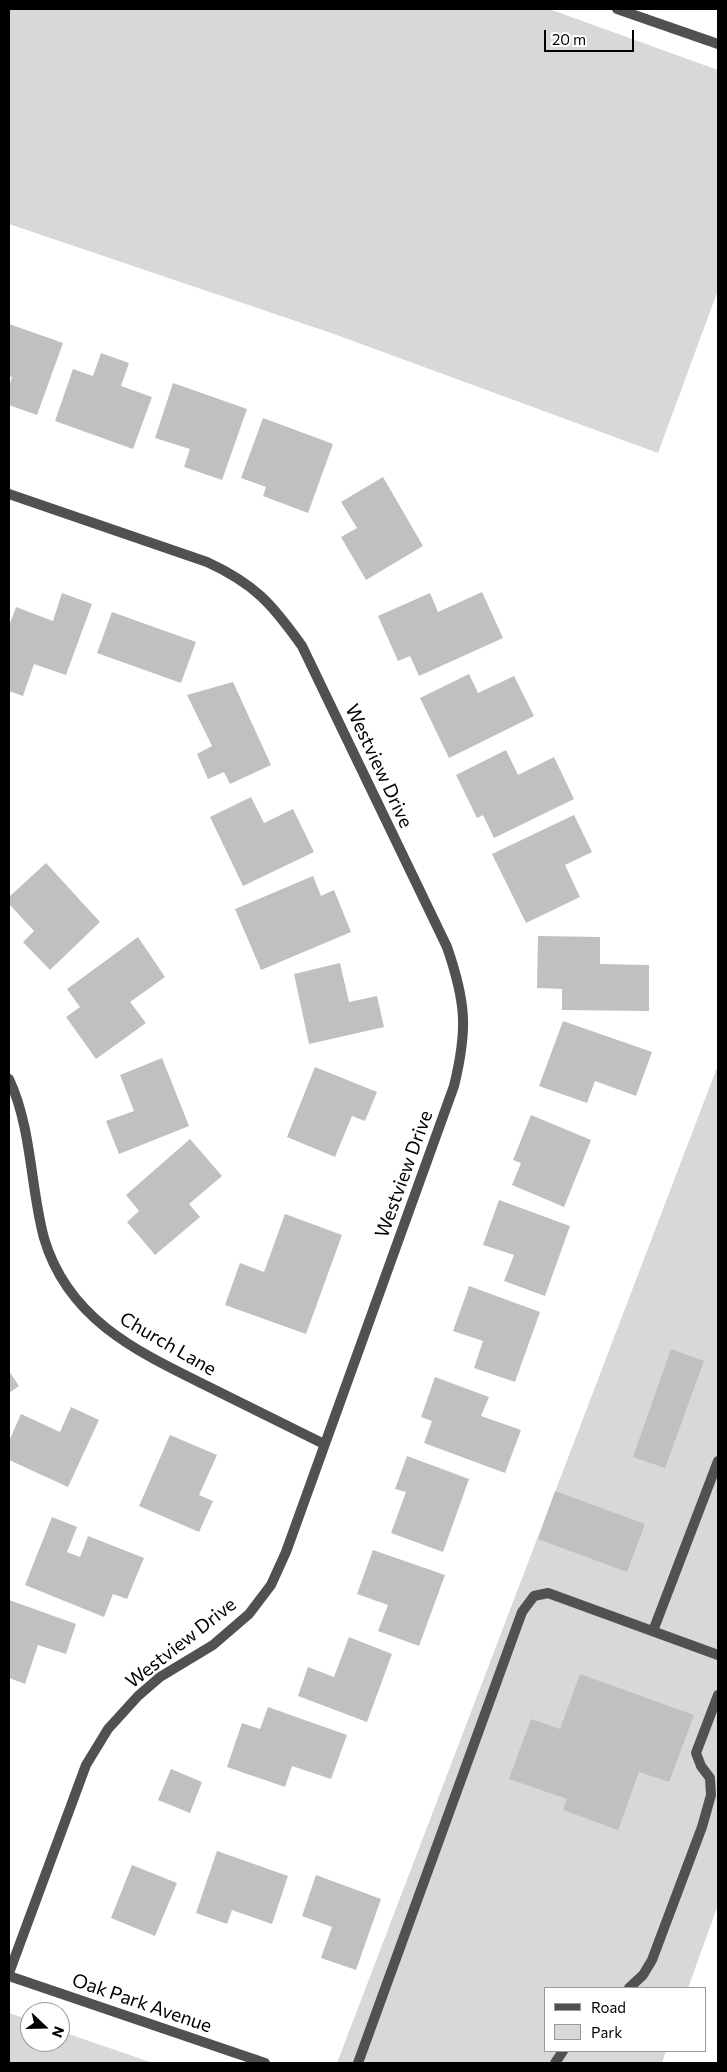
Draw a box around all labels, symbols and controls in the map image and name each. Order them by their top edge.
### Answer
scale bar [547,20,637,52]
text: 20 m [552,30,586,48]
street label: Westview Drive [340,701,418,831]
street label: Westview Drive [370,1107,438,1241]
street label: Church Lane [116,1307,220,1381]
street label: Westview Drive [121,1593,241,1693]
street label: Oak Park Avenue [69,1968,215,2038]
legend [544,1987,707,2052]
text: Road [591,1998,626,2016]
north arrow [20,2002,70,2052]
text: Park [591,2023,622,2041]
text: N [49,2024,68,2040]

